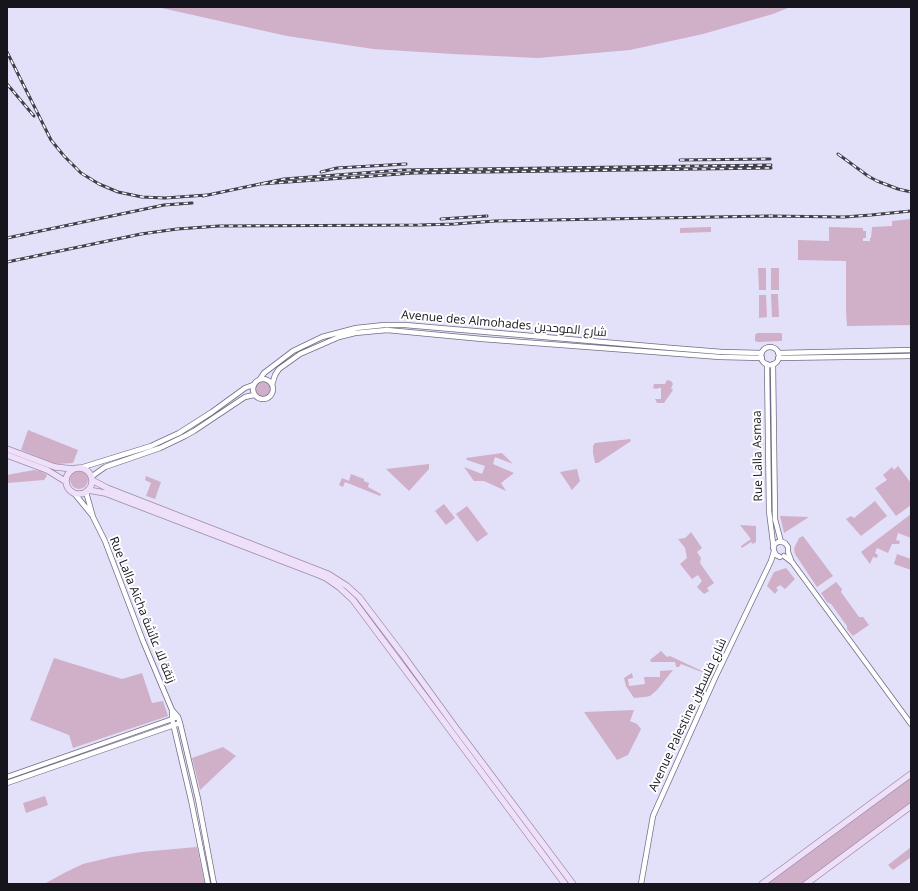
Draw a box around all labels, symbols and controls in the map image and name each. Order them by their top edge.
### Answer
street label: Avenue des Almohades شارع الموحدين [401,308,607,340]
street label: Rue Lalla Asmaa [750,410,766,502]
street label: Rue Lalla Aicha زنقة للا عائشة [106,535,178,685]
street label: Avenue Palestine شارع فلسطين [646,636,730,794]

